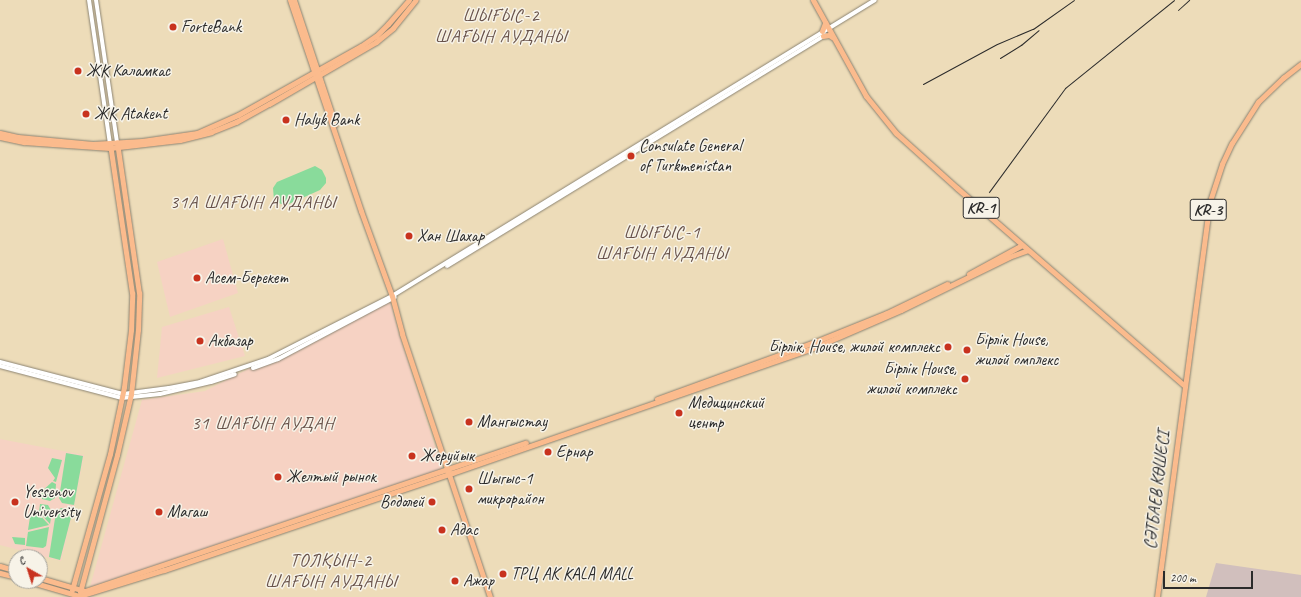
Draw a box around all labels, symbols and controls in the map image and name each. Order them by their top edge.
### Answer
district label: ШЫҒЫС-2 ШАҒЫН АУДАНЫ [434,5,568,48]
place label: ForteBank [181,17,241,37]
marker: ForteBank [168,22,178,32]
place label: ЖК Каламкас [86,61,170,81]
marker: ЖК Каламкас [73,66,83,76]
place label: ЖК Atakent [94,104,167,124]
marker: ЖК Atakent [81,109,91,119]
place label: Halyk Bank [294,110,360,130]
marker: Halyk Bank [281,115,291,125]
place label: Consulate General of Turkmenistan [639,136,741,176]
marker: Consulate General of Turkmenistan [626,151,636,161]
district label: 31А ШАҒЫН АУДАНЫ [170,191,336,213]
road number: KR-1 [962,194,1000,222]
road number: KR-3 [1189,196,1227,224]
district label: ШЫҒЫС-1 ШАҒЫН АУДАНЫ [595,222,729,264]
place label: Хан Шахар [417,226,485,246]
marker: Хан Шахар [404,231,414,241]
place label: Асем-Берекет [205,268,288,288]
marker: Асем-Берекет [192,273,202,283]
place label: Бірлік House, жилой омплекс [975,330,1058,370]
place label: Акбазар [208,331,253,351]
marker: Акбазар [195,336,205,346]
place label: Бірлік, House, жилой комплекс [769,337,940,357]
marker: Бірлік, House, жилой комплекс [943,342,953,352]
marker: Бірлік House, жилой омплекс [962,345,972,355]
place label: Бірлік House, жилой комплекс [866,359,957,399]
marker: Бірлік House, жилой комплекс [960,374,970,384]
place label: Медицинский центр [688,393,764,433]
marker: Медицинский центр [673,407,685,419]
district label: 31 ШАҒЫН АУДАН [191,412,335,434]
place label: Мангыстау [477,412,547,432]
marker: Мангыстау [464,417,474,427]
street label: СӘТБАЕВ КӨШЕСІ [1140,430,1174,550]
place label: Ернар [556,442,592,462]
place label: Жеруйык [420,446,474,466]
marker: Ернар [543,447,553,457]
marker: Жеруйык [407,451,417,461]
place label: Желтый рынок [286,467,376,487]
place label: Шыгыс-1 микрорайон [477,469,544,509]
marker: Желтый рынок [273,472,283,482]
place label: Yessenov University [23,482,80,522]
marker: Шыгыс-1 микрорайон [464,484,474,494]
place label: Водолей [380,492,424,512]
marker: Yessenov University [10,497,20,507]
marker: Водолей [427,497,437,507]
place label: Магаш [167,502,207,522]
marker: Магаш [154,507,164,517]
place label: Адас [450,520,478,540]
marker: Адас [437,525,447,535]
north arrow [8,549,48,589]
district label: ТОЛҚЫН-2 ШАҒЫН АУДАНЫ [264,550,398,592]
text: С [15,553,28,568]
scale bar [1165,563,1255,589]
place label: ТРЦ AK KALA MALL [511,564,634,584]
marker: ТРЦ AK KALA MALL [498,569,508,579]
text: 200 m [1170,570,1196,586]
place label: Ажар [463,571,494,591]
marker: Ажар [450,576,460,586]

